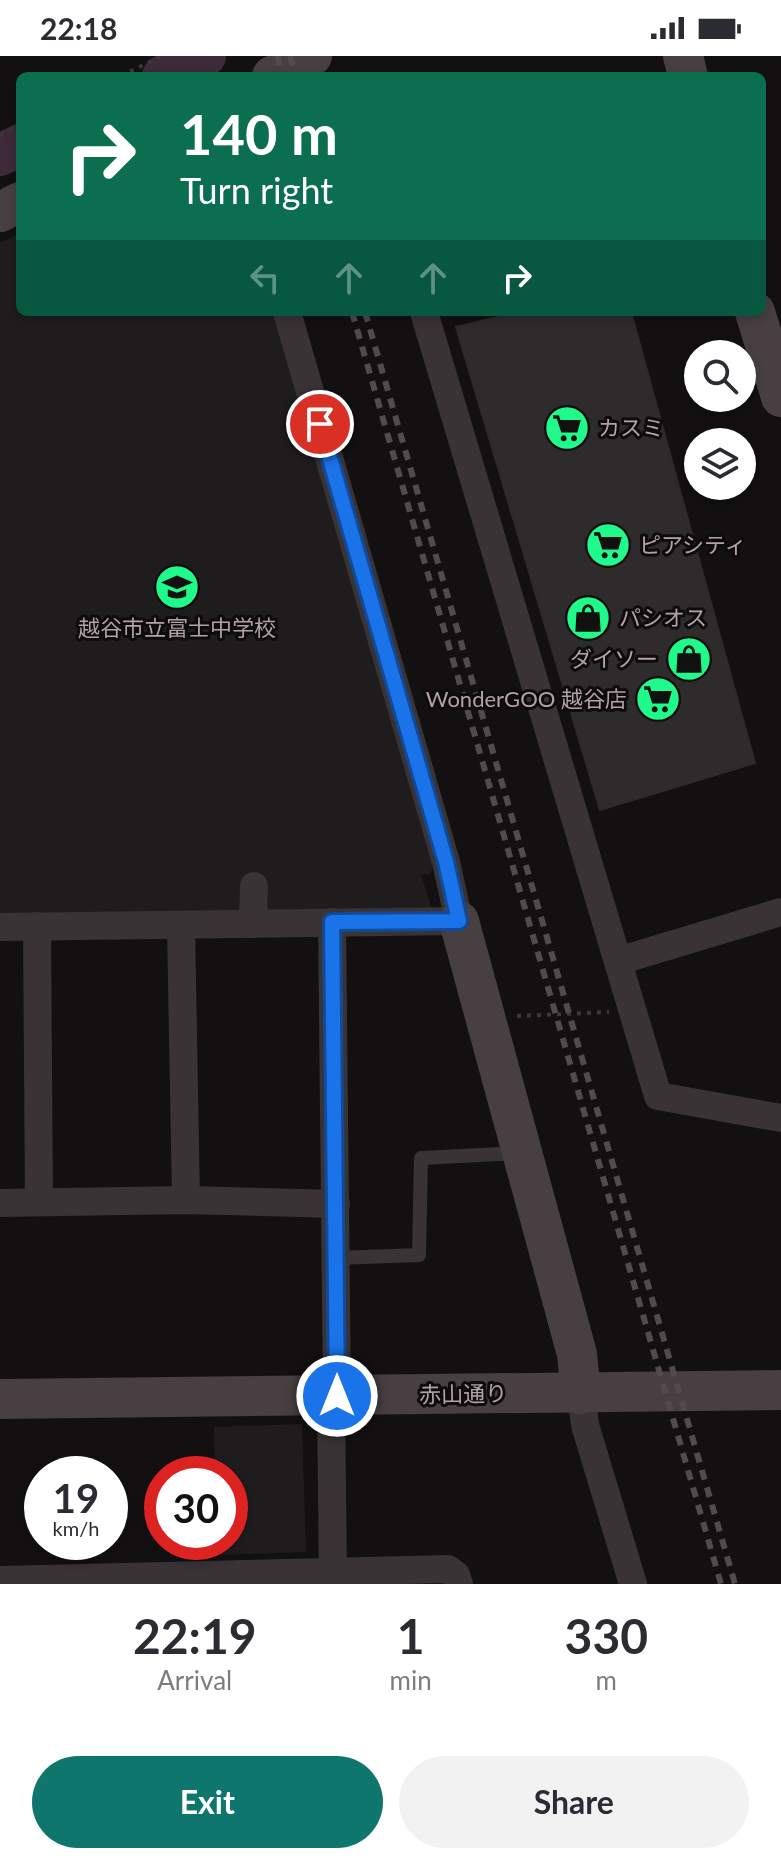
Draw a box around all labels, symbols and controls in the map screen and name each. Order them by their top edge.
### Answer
text: 22:18 [40,10,117,46]
text: 140 m [180,100,338,167]
icon: right [48,104,152,208]
text: Turn right [180,168,333,212]
icon: left [243,256,287,300]
icon: ahead [327,256,371,300]
icon: ahead [411,256,455,300]
icon: right [495,256,539,300]
map controls [684,340,756,500]
button: search [684,340,756,412]
pin [286,390,354,458]
icon: arrive [298,402,342,446]
supermarket icon: カスミ [543,404,591,452]
place label: カスミ [598,414,664,441]
button: layers [684,428,756,500]
supermarket icon: ピアシティ [584,521,632,569]
place label: ピアシティ [639,531,747,558]
school or university icon: 越谷市立富士中学校 [153,563,201,611]
shop icon: パシオス [564,594,612,642]
place label: パシオス [619,604,707,631]
place label: 越谷市立富士中学校 [78,614,276,641]
shop icon: ダイソー [665,635,713,683]
place label: ダイソー [570,645,658,672]
supermarket icon: WonderGOO 越谷店 [634,675,682,723]
place label: WonderGOO 越谷店 [426,685,627,712]
position arrow [295,1354,379,1438]
street label: 赤山通り [419,1379,507,1408]
speed limit sign: 30 [144,1456,248,1560]
text: 19 [53,1474,99,1522]
text: km/h [53,1516,99,1540]
text: 22:19 [133,1607,257,1664]
text: 1 [397,1607,425,1664]
text: 330 [565,1607,648,1664]
text: Arrival [157,1664,232,1696]
text: min [390,1664,432,1696]
text: m [596,1664,617,1696]
button: Exit [32,1756,383,1848]
button: Share [399,1756,749,1848]

